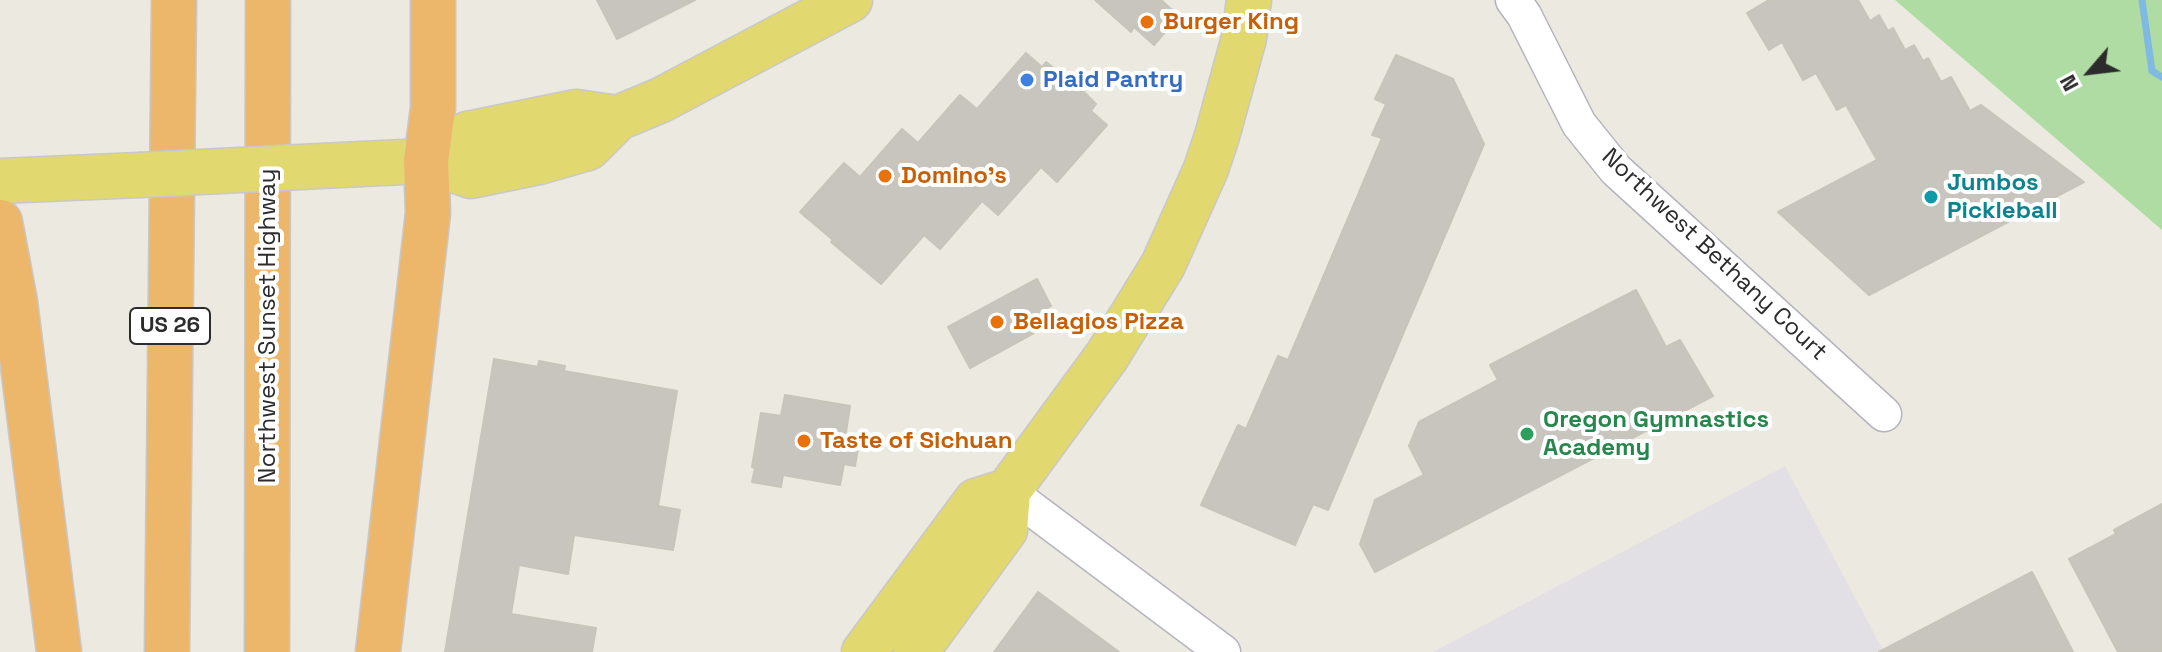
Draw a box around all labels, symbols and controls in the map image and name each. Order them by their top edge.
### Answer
place label: Burger King [1163,8,1299,36]
marker: Burger King [1138,13,1156,31]
north arrow [2050,32,2130,112]
place label: Plaid Pantry [1043,66,1183,94]
text: N [2053,70,2085,96]
marker: Plaid Pantry [1018,71,1036,89]
street label: Northwest Bethany Court [1595,143,1833,367]
place label: Domino's [901,162,1007,190]
marker: Domino's [876,167,894,185]
street label: Northwest Sunset Highway [254,169,282,483]
place label: Jumbos Pickleball [1947,169,2058,225]
marker: Jumbos Pickleball [1922,188,1940,206]
road number: US 26 [130,308,210,344]
place label: Bellagios Pizza [1013,308,1184,336]
marker: Bellagios Pizza [988,313,1006,331]
place label: Oregon Gymnastics Academy [1543,406,1769,462]
marker: Oregon Gymnastics Academy [1518,425,1536,443]
place label: Taste of Sichuan [820,427,1013,455]
marker: Taste of Sichuan [795,432,813,450]

